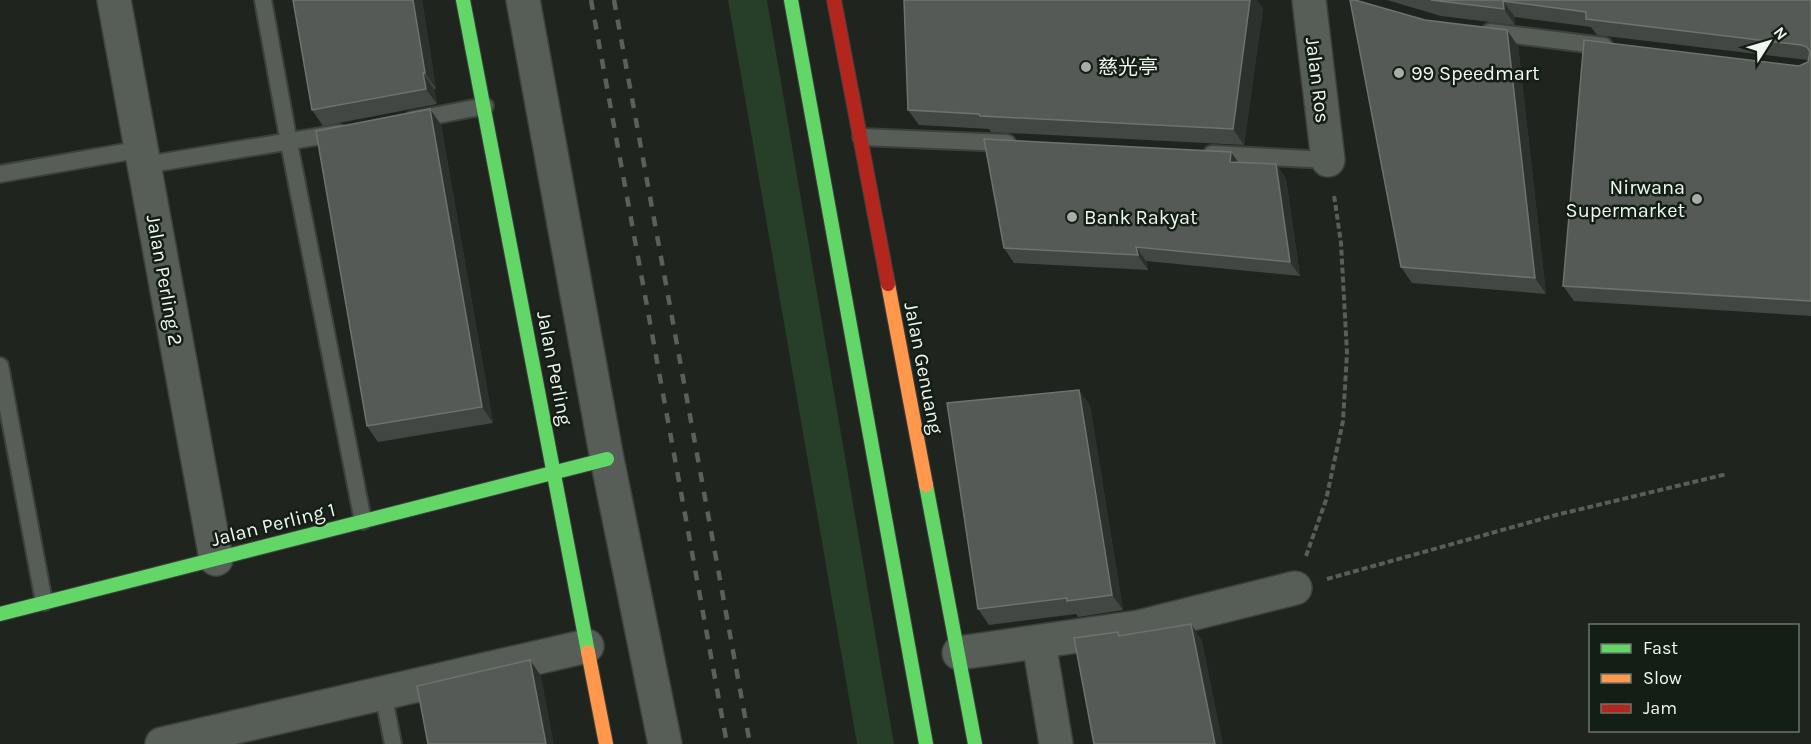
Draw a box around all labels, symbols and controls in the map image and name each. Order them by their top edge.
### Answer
north arrow [1739,12,1799,72]
text: N [1770,23,1792,44]
street label: Jalan Ros [1301,36,1334,124]
place label: 慈光亭 [1098,56,1158,79]
marker: 慈光亭 [1079,60,1093,74]
place label: 99 Speedmart [1411,62,1540,85]
marker: 99 Speedmart [1392,66,1406,80]
place label: Nirwana Supermarket [1566,176,1685,222]
marker: Nirwana Supermarket [1690,192,1704,206]
place label: Bank Rakyat [1084,206,1198,229]
marker: Bank Rakyat [1065,210,1079,224]
street label: Jalan Perling 2 [142,213,187,347]
street label: Jalan Genuang [899,300,948,436]
street label: Jalan Perling [532,309,577,427]
street label: Jalan Perling 1 [209,498,338,551]
legend [1589,624,1799,732]
text: Fast [1643,637,1678,659]
text: Slow [1643,667,1682,689]
text: Jam [1643,697,1677,719]

